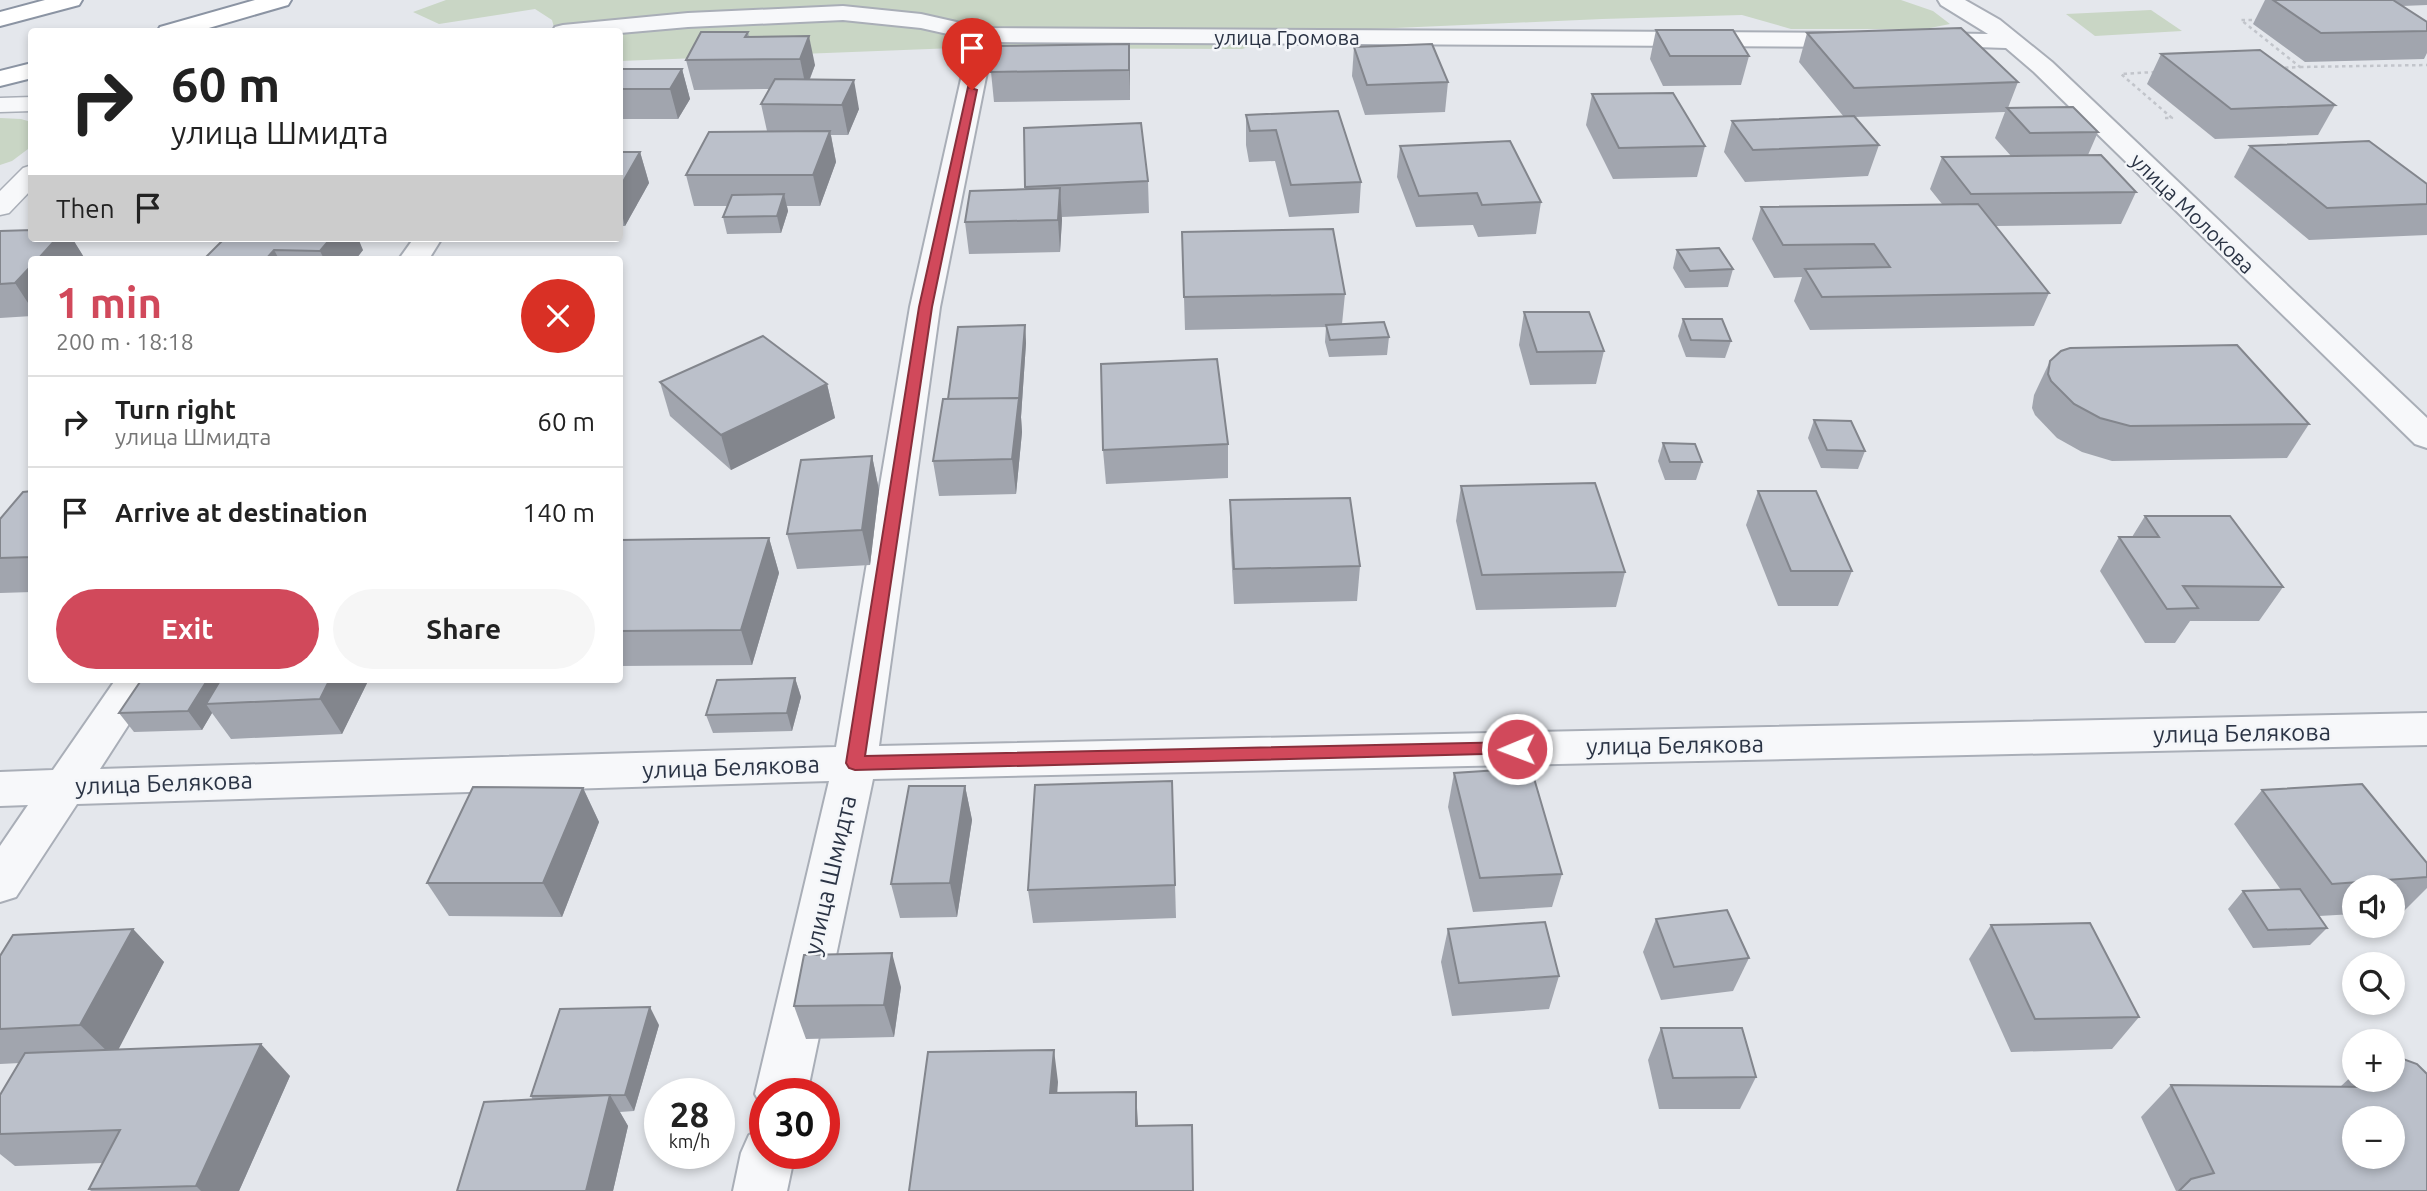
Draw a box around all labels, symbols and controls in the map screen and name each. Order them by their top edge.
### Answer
pin [942,18,1002,90]
street label: улица Громова [1214,25,1360,49]
icon: arrive [953,29,991,67]
icon: right [56,56,147,147]
text: 60 m [171,56,280,111]
text: улица Шмидта [171,114,389,150]
street label: улица Молокова [2126,148,2260,278]
icon: arrive [129,189,167,227]
text: Then [56,194,115,223]
text: 1 min [56,279,162,326]
button: close [521,279,595,353]
text: 200 m · 18:18 [56,329,194,354]
text: Turn right [115,395,236,424]
icon: right [56,403,94,441]
text: 60 m [537,407,595,436]
text: улица Шмидта [115,424,271,449]
icon: arrive [56,494,94,532]
text: Arrive at destination [115,498,368,527]
text: 140 m [523,498,595,527]
button: Exit [56,589,319,669]
button: Share [333,589,595,669]
position arrow [1480,712,1554,786]
street label: улица Белякова [2153,718,2331,748]
street label: улица Белякова [1586,730,1764,760]
street label: улица Белякова [642,750,820,784]
street label: улица Белякова [75,766,253,800]
street label: улица Шмидта [798,792,862,958]
map controls [2342,875,2405,1169]
button: sound [2342,875,2405,938]
button: search [2342,952,2405,1015]
button: + [2342,1029,2405,1092]
speed limit sign: 30 [749,1078,840,1169]
text: 28 [670,1094,709,1134]
button: − [2342,1106,2405,1169]
text: km/h [669,1131,710,1151]

